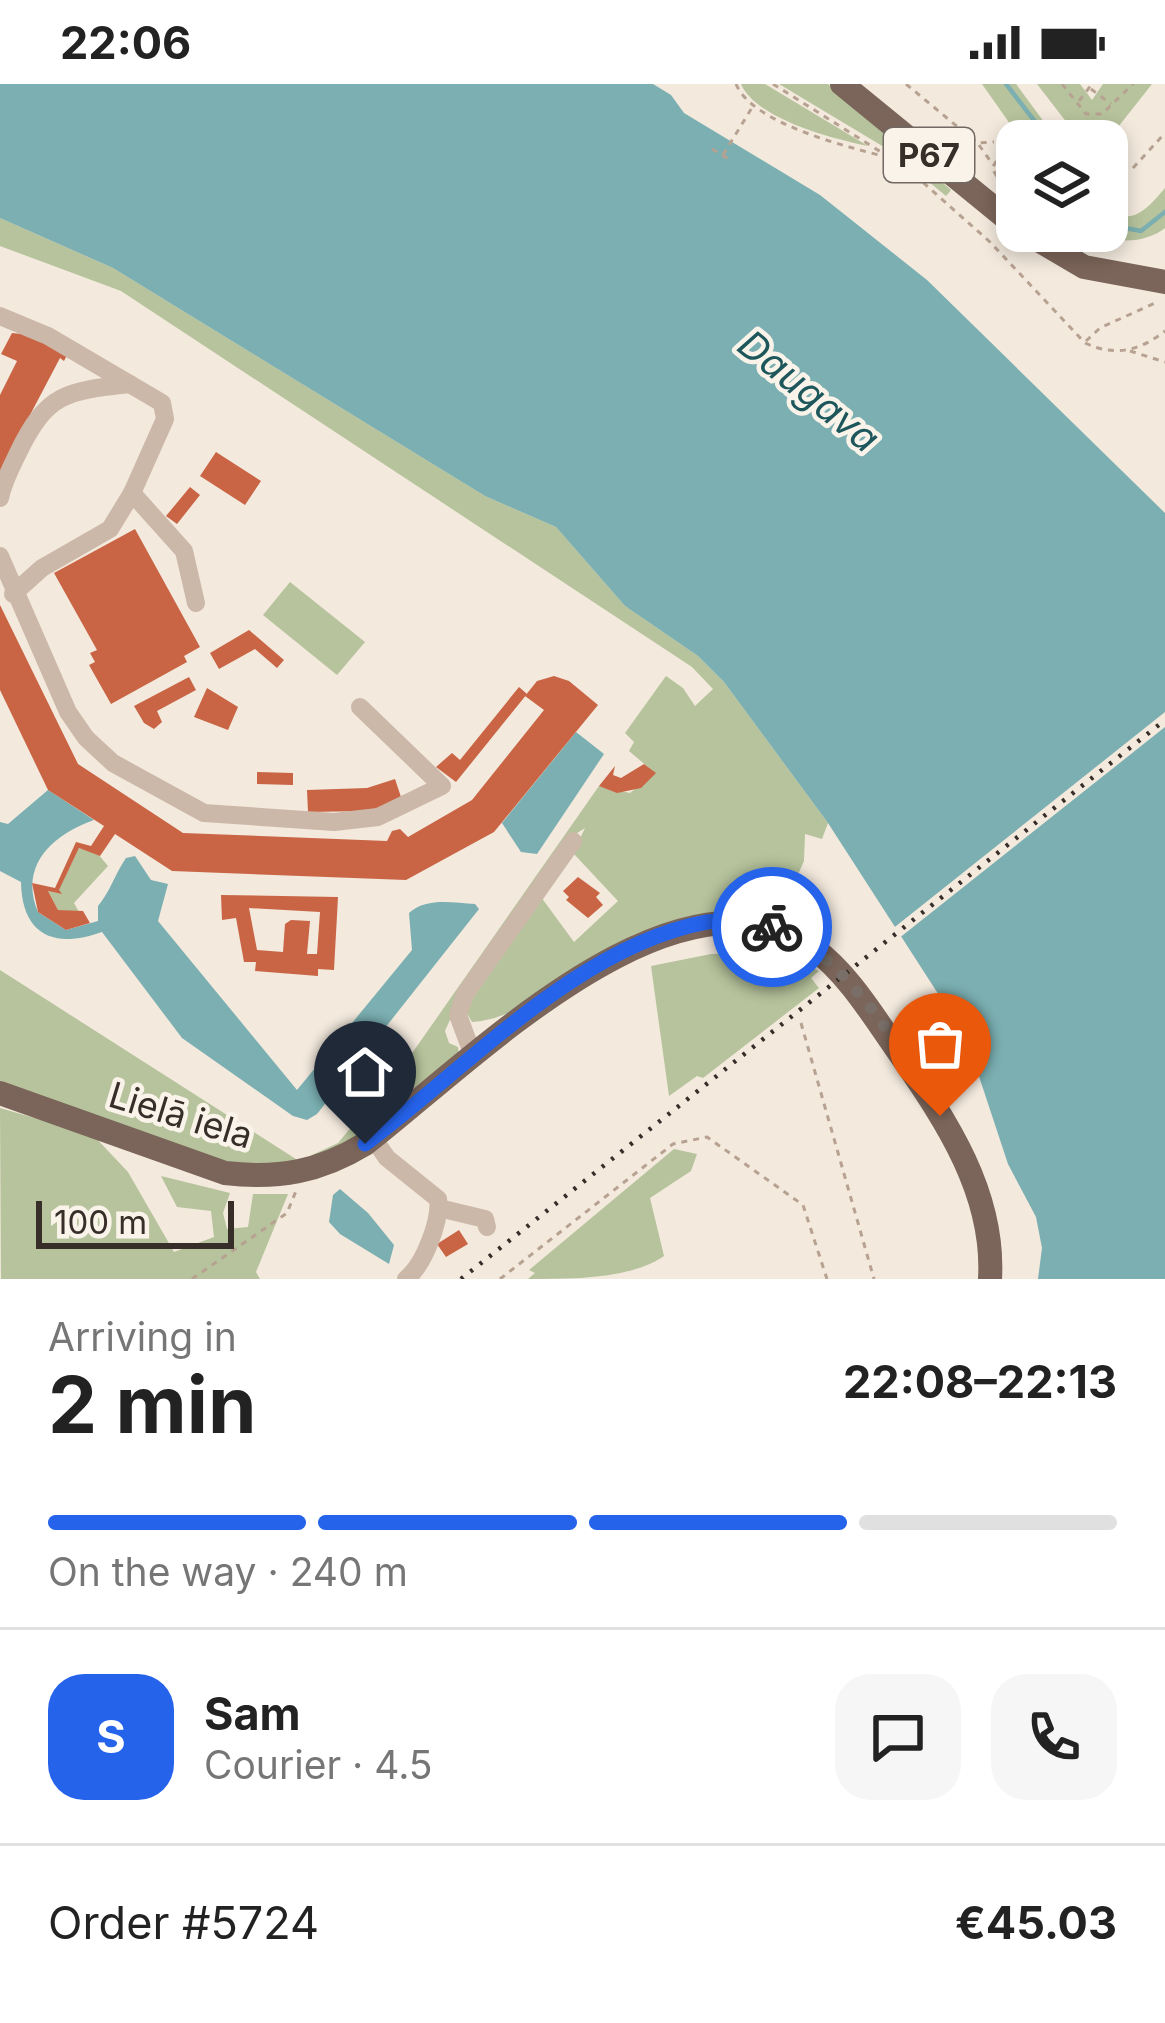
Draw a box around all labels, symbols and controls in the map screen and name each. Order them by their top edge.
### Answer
text: 22:06 [60,15,191,70]
map controls [996,120,1128,252]
button: layers [996,120,1128,252]
road number: P67 [884,128,974,182]
water label: Daugava [729,320,889,462]
courier [712,867,832,987]
icon: bike [739,894,805,960]
pin [889,993,991,1116]
icon: bag [907,1011,973,1077]
pin [314,1021,416,1144]
icon: home [332,1039,398,1105]
street label: Lielā iela [104,1072,258,1158]
scale bar [36,1195,234,1248]
text: 100 m [54,1202,147,1242]
text: Arriving in [48,1313,237,1360]
text: 22:08–22:13 [843,1354,1117,1409]
text: 2 min [48,1357,256,1452]
text: On the way · 240 m [48,1548,408,1595]
button: chat [835,1674,961,1800]
button: phone [991,1674,1117,1800]
text: Sam [204,1686,301,1741]
text: S [96,1709,126,1764]
text: Courier · 4.5 [204,1741,433,1788]
text: Order #5724 [48,1895,319,1950]
text: €45.03 [955,1895,1117,1950]

